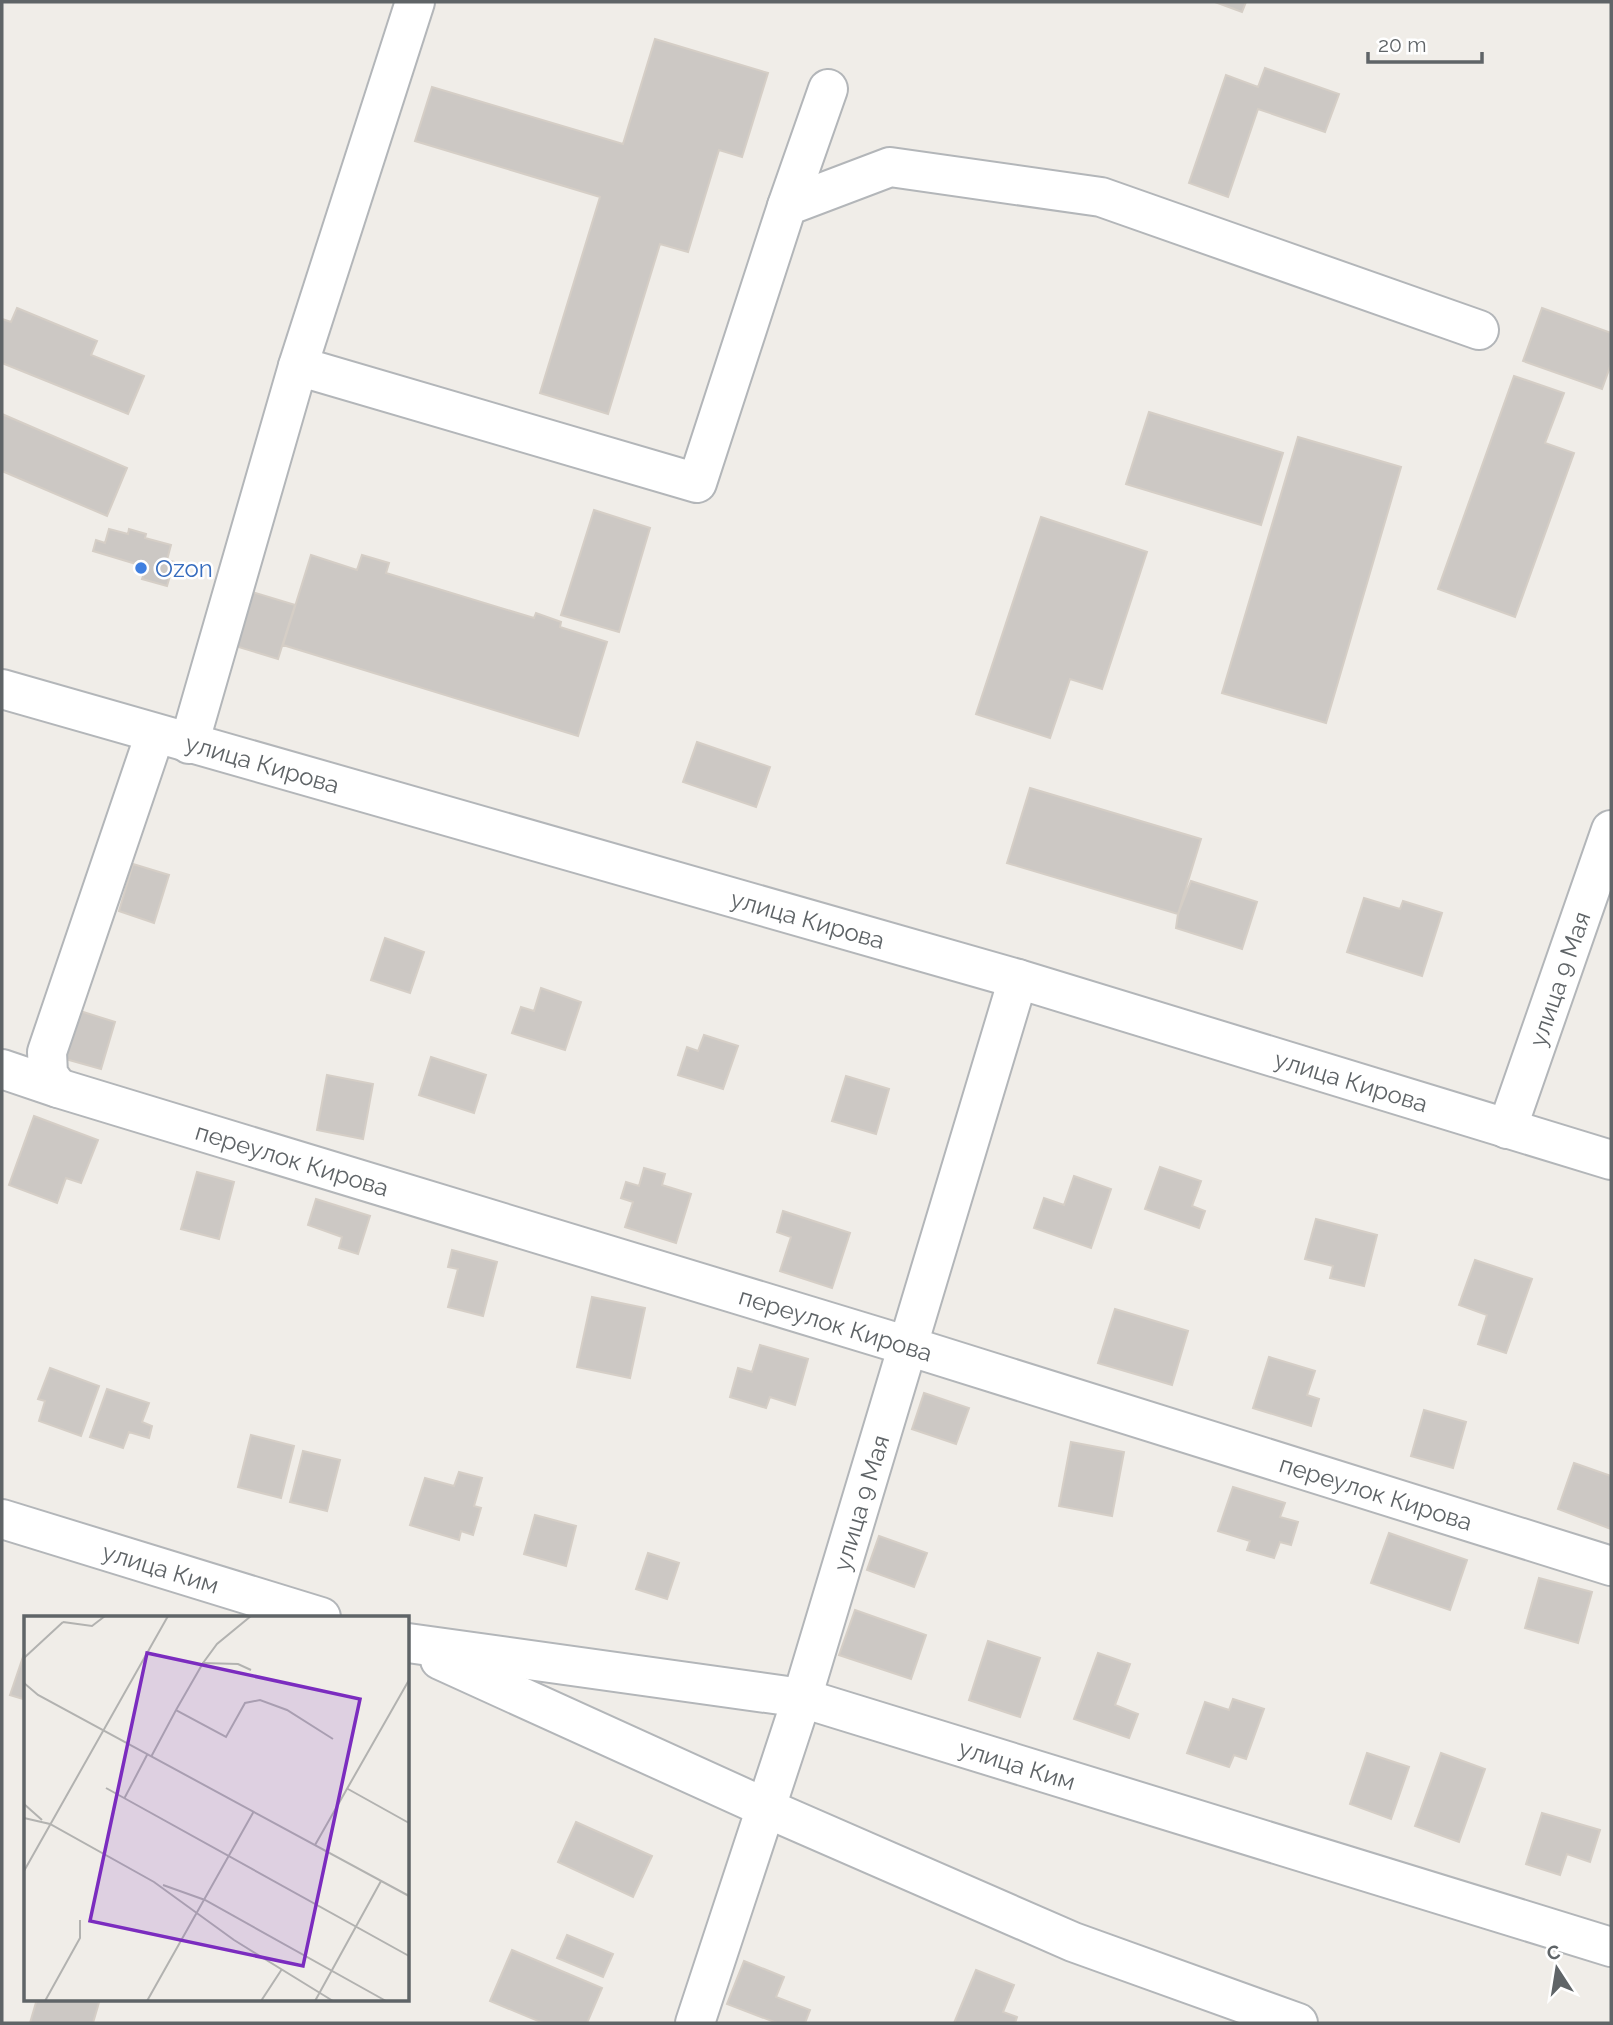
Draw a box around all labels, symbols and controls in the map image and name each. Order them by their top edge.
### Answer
scale bar [1368,21,1482,65]
text: 20 m [1378,32,1426,57]
place label: Ozon [155,554,213,583]
marker: Ozon [133,560,149,576]
street label: улица Кирова [182,728,343,799]
street label: улица Кирова [728,883,888,955]
street label: улица 9 Мая [1522,908,1596,1050]
street label: улица Кирова [1271,1044,1431,1118]
street label: переулок Кирова [192,1116,392,1202]
street label: переулок Кирова [736,1281,936,1367]
street label: улица 9 Мая [827,1431,895,1574]
street label: переулок Кирова [1276,1449,1476,1536]
street label: улица Ким [99,1536,222,1599]
inset map [24,1616,410,2000]
street label: улица Ким [955,1733,1079,1796]
north arrow [1522,1934,1592,2004]
text: С [1545,1940,1562,1964]

